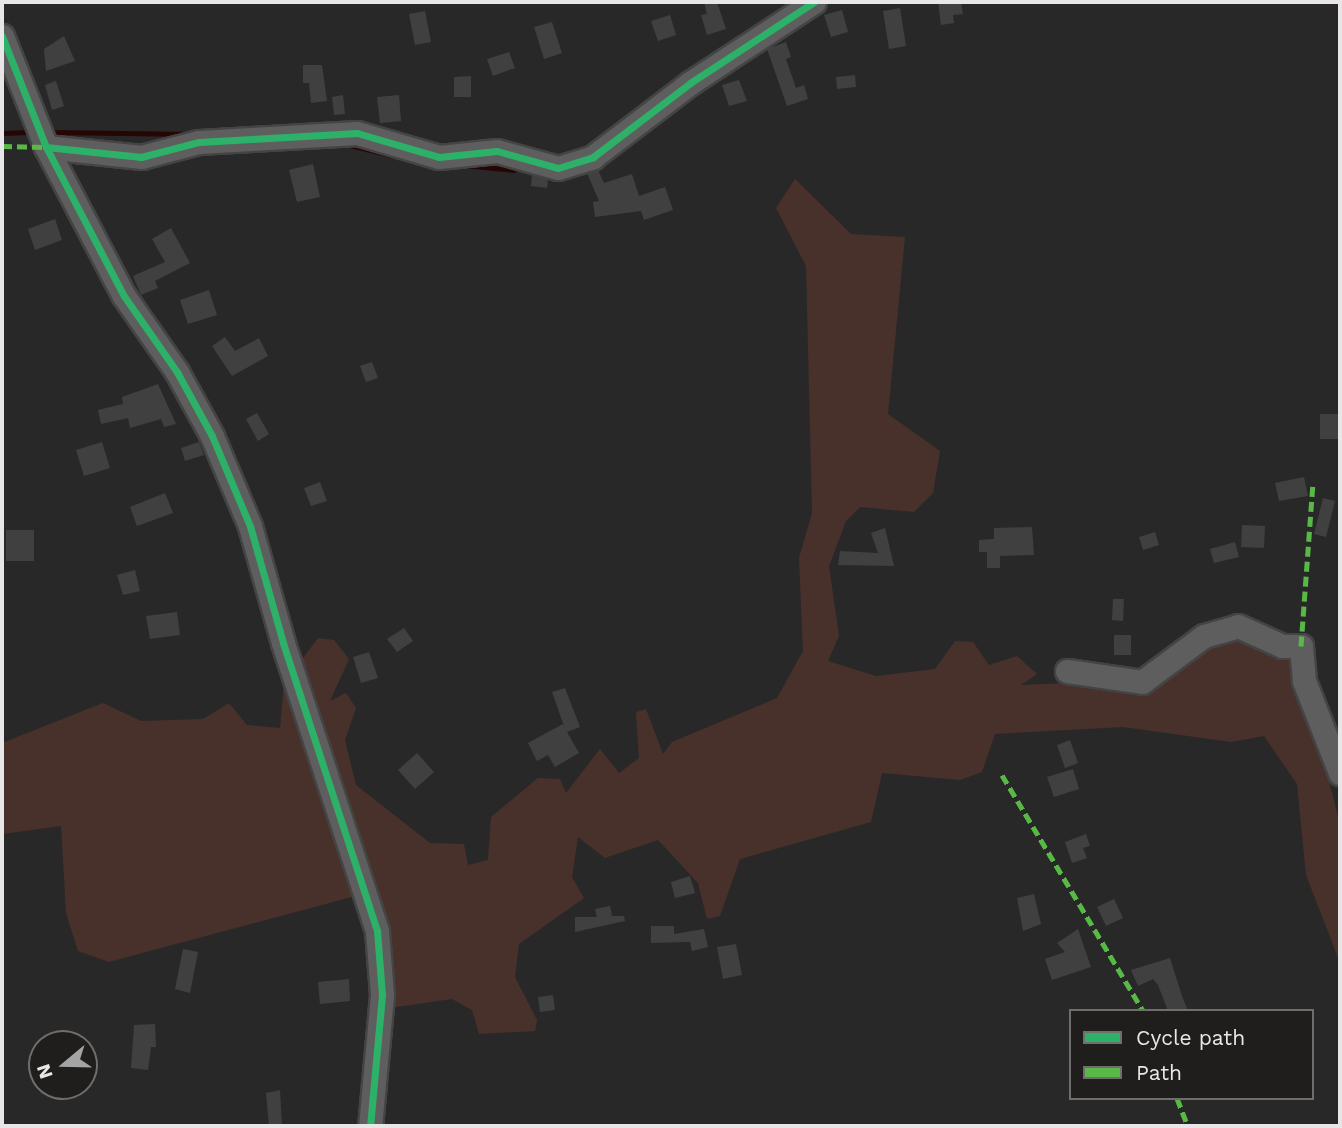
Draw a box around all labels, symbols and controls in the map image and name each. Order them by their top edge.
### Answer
legend [1069,1009,1314,1100]
text: Cycle path [1136,1025,1245,1050]
north arrow [28,1030,98,1100]
text: Path [1136,1060,1182,1085]
text: N [31,1061,58,1082]

